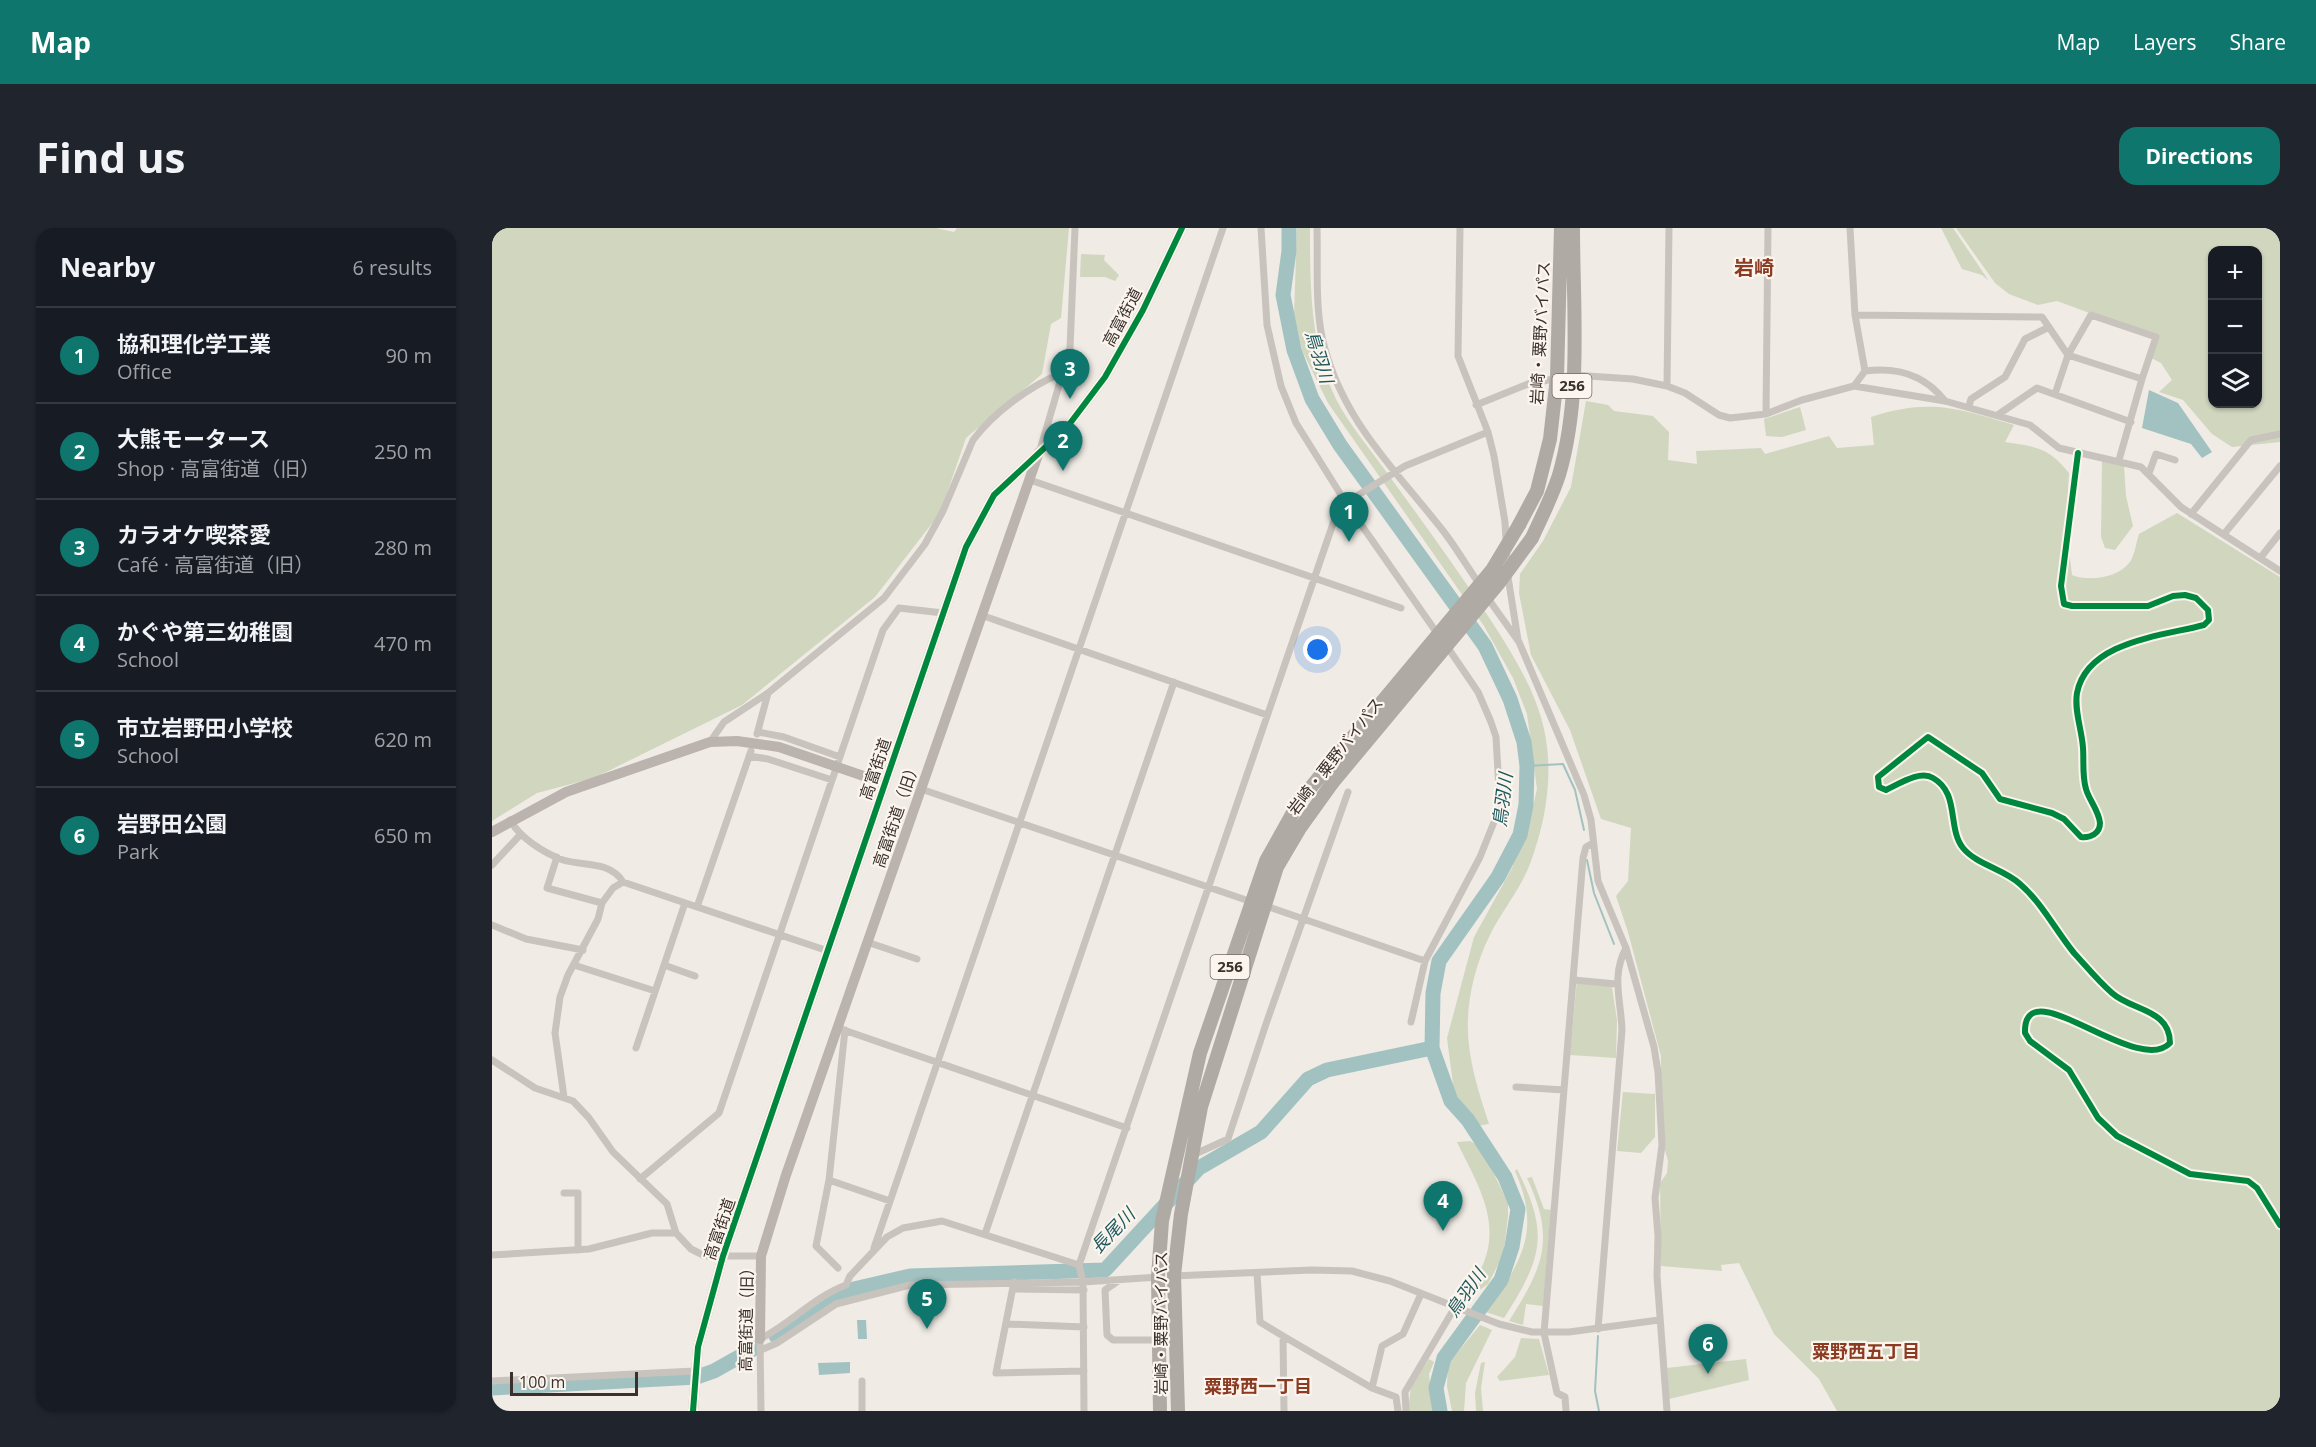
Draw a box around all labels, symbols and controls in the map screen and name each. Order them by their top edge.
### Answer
text: Map [30,23,91,61]
text: Map [2057,28,2100,56]
text: Layers [2133,28,2197,56]
text: Share [2230,28,2286,56]
button: Directions [2119,127,2280,185]
text: Find us [36,128,185,185]
map controls [2208,246,2262,408]
button: + [2208,246,2262,300]
text: Nearby [60,249,155,285]
text: 6 results [352,254,432,281]
district label: 岩崎 [1734,254,1774,281]
street label: 岩崎・粟野バイパス [1525,261,1555,405]
street label: 高富街道 [1097,284,1147,350]
button: − [2208,300,2262,354]
water label: 鳥羽川 [1301,327,1340,388]
text: 協和理化学工業 [117,328,271,358]
text: 1 [74,342,85,369]
text: 90 m [385,342,432,369]
pin: 3 [1050,350,1090,399]
button: layers [2208,354,2262,408]
text: Office [117,358,172,385]
road number: 256 [1552,374,1592,398]
pin: 2 [1044,422,1082,471]
text: 大熊モータース [117,423,270,453]
text: 2 [74,438,85,465]
text: 250 m [374,438,432,465]
text: Shop · 高富街道（旧） [117,455,320,482]
pin: 1 [1330,492,1368,542]
text: カラオケ喫茶愛 [117,519,271,549]
text: 3 [74,534,85,561]
text: 280 m [374,534,432,561]
text: Café · 高富街道（旧） [117,551,314,578]
text: かぐや第三幼稚園 [117,616,293,646]
text: 4 [74,630,85,657]
text: 470 m [374,630,432,657]
your location [1303,635,1332,664]
text: School [117,646,179,673]
street label: 岩崎・粟野バイパス [1282,693,1388,819]
text: 市立岩野田小学校 [117,712,293,742]
text: 5 [74,726,85,753]
text: 620 m [374,726,432,753]
street label: 高富街道 [854,735,896,803]
text: School [117,742,179,769]
street label: 高富街道（旧） [867,757,925,871]
water label: 鳥羽川 [1487,770,1517,828]
text: 岩野田公園 [117,808,227,838]
text: 6 [74,822,85,849]
text: 650 m [374,822,432,849]
text: Park [117,838,159,865]
road number: 256 [1210,955,1250,979]
pin: 4 [1424,1182,1462,1231]
street label: 高富街道 [698,1195,740,1263]
water label: 長尾川 [1085,1201,1141,1258]
street label: 岩崎・粟野バイパス [1150,1251,1172,1395]
street label: 高富街道（旧） [734,1260,758,1372]
water label: 鳥羽川 [1440,1262,1492,1321]
pin: 5 [908,1280,946,1329]
pin: 6 [1688,1324,1728,1374]
district label: 粟野西五丁目 [1812,1339,1920,1363]
scale bar [510,1369,638,1396]
text: 100 m [519,1371,565,1393]
district label: 粟野西一丁目 [1204,1374,1312,1398]

